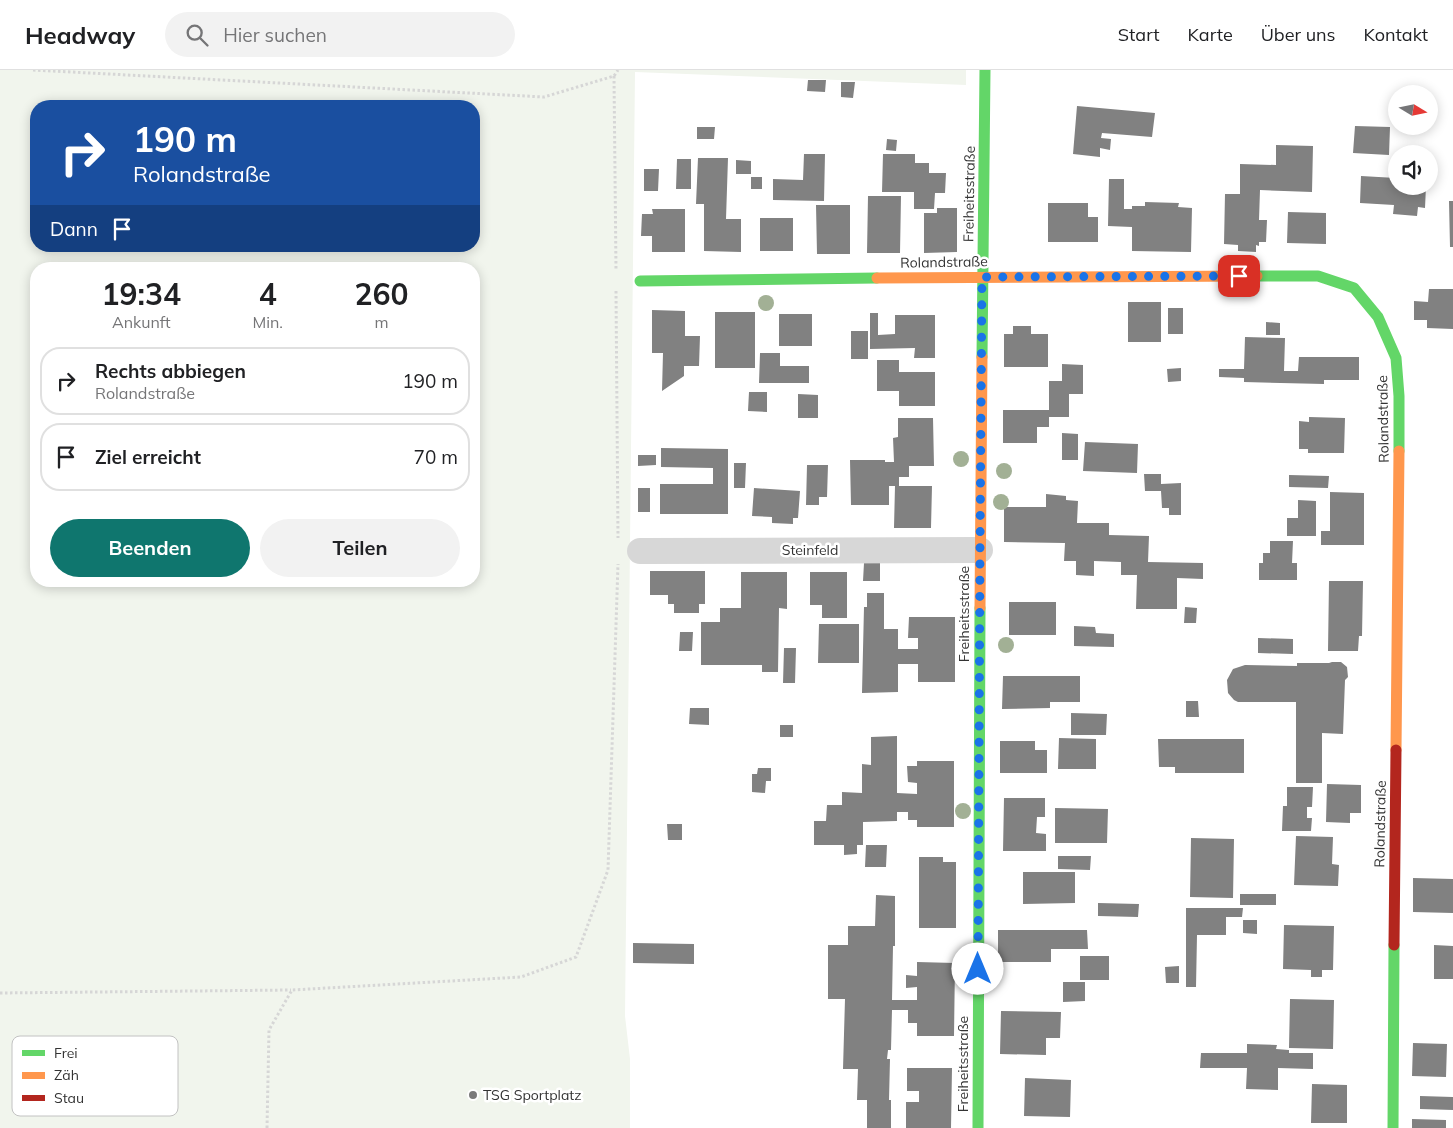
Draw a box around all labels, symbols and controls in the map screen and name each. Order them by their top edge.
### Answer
search box [165,12,515,57]
text: Headway [25,20,135,50]
icon: search [183,21,211,49]
text: Hier suchen [223,23,327,47]
text: Start [1118,23,1159,46]
text: Karte [1187,23,1233,46]
text: Über uns [1261,23,1336,46]
text: Kontakt [1364,23,1428,46]
north arrow [1388,85,1438,135]
map controls [1388,85,1438,195]
text: 190 m [133,117,237,161]
icon: right [50,120,115,185]
button: sound [1388,145,1438,195]
street label: Freiheitsstraße [959,146,979,242]
text: Rolandstraße [133,160,271,188]
icon: arrive [108,215,136,243]
text: Dann [50,217,98,241]
street label: Rolandstraße [900,252,988,272]
pin [1218,255,1260,297]
icon: arrive [1225,262,1253,290]
text: 19:34 [101,275,181,313]
text: 4 [259,275,277,313]
text: 260 [354,275,408,313]
text: Ankunft [112,312,171,332]
text: Min. [252,312,283,332]
text: m [374,312,389,332]
text: Rechts abbiegen [95,359,246,383]
icon: right [52,367,80,395]
text: 190 m [402,369,458,393]
street label: Rolandstraße [1373,375,1393,463]
text: Rolandstraße [95,383,195,403]
icon: arrive [52,443,80,471]
text: Ziel erreicht [95,445,201,469]
text: 70 m [414,445,458,469]
button: Beenden [50,519,250,577]
button: Teilen [260,519,460,577]
street label: Steinfeld [782,541,838,559]
street label: Freiheitsstraße [955,566,973,662]
street label: Rolandstraße [1370,780,1390,868]
position arrow [951,942,1003,994]
street label: Freiheitsstraße [954,1016,972,1112]
legend [12,1036,178,1116]
text: Frei [54,1044,78,1062]
text: Zäh [54,1066,79,1084]
place label: TSG Sportplatz [483,1086,582,1104]
text: Stau [54,1089,84,1107]
marker: TSG Sportplatz [467,1089,479,1101]

